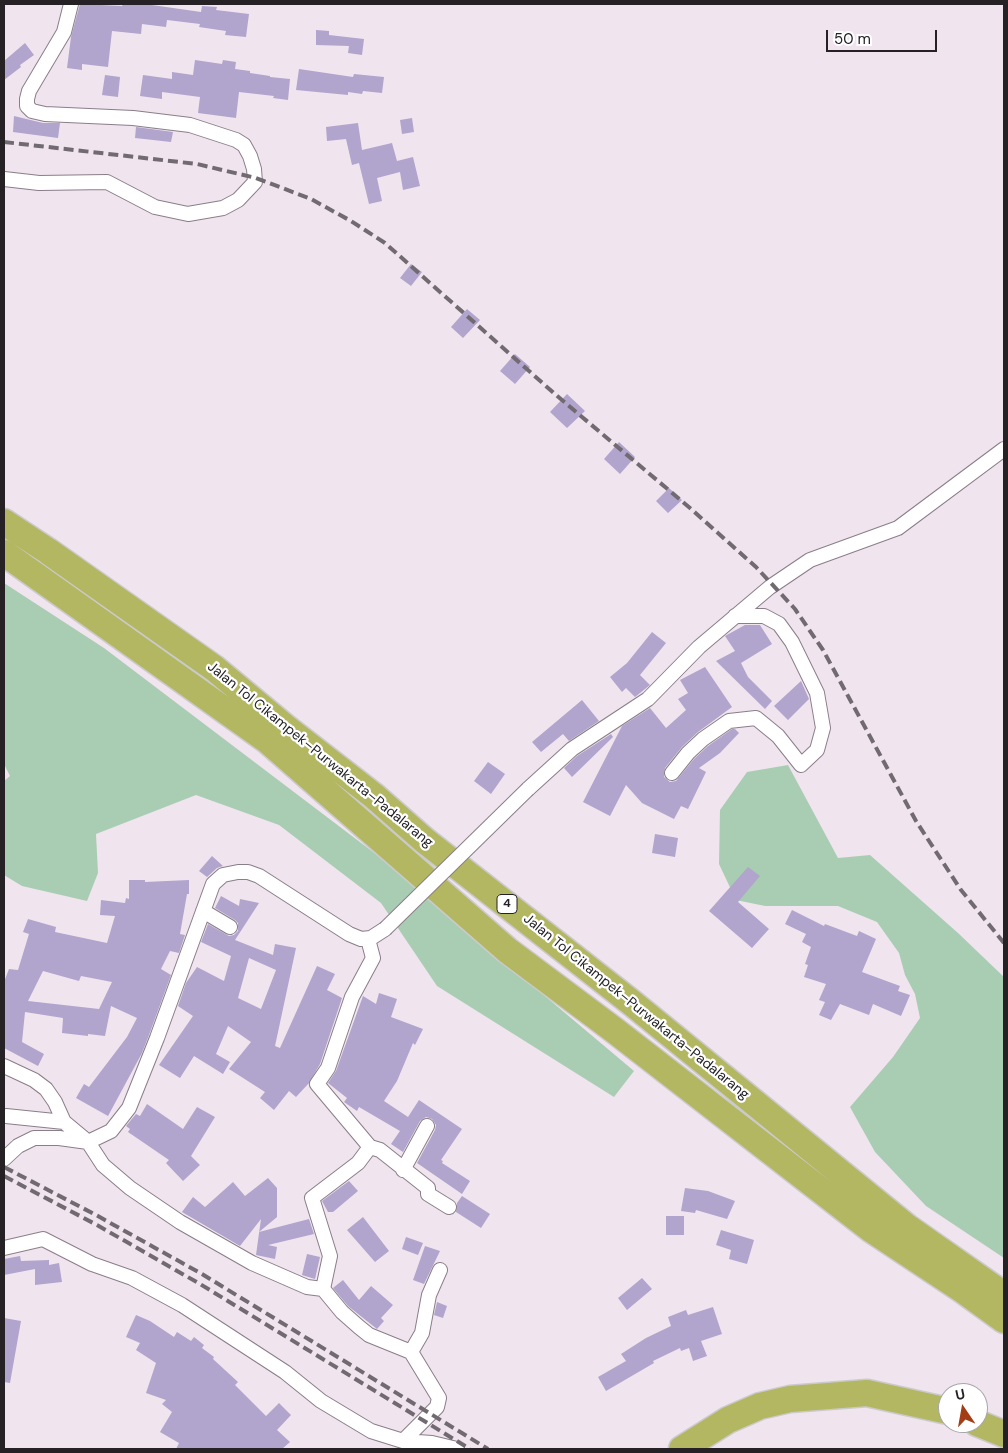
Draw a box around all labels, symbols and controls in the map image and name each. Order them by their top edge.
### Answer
scale bar [828,20,939,52]
text: 50 m [834,29,871,49]
street label: Jalan Tol Cikampek–Purwakarta–Padalarang [204,659,436,851]
road number: 4 [497,894,517,914]
street label: Jalan Tol Cikampek–Purwakarta–Padalarang [520,911,752,1103]
north arrow [938,1383,988,1433]
text: U [954,1385,967,1404]

